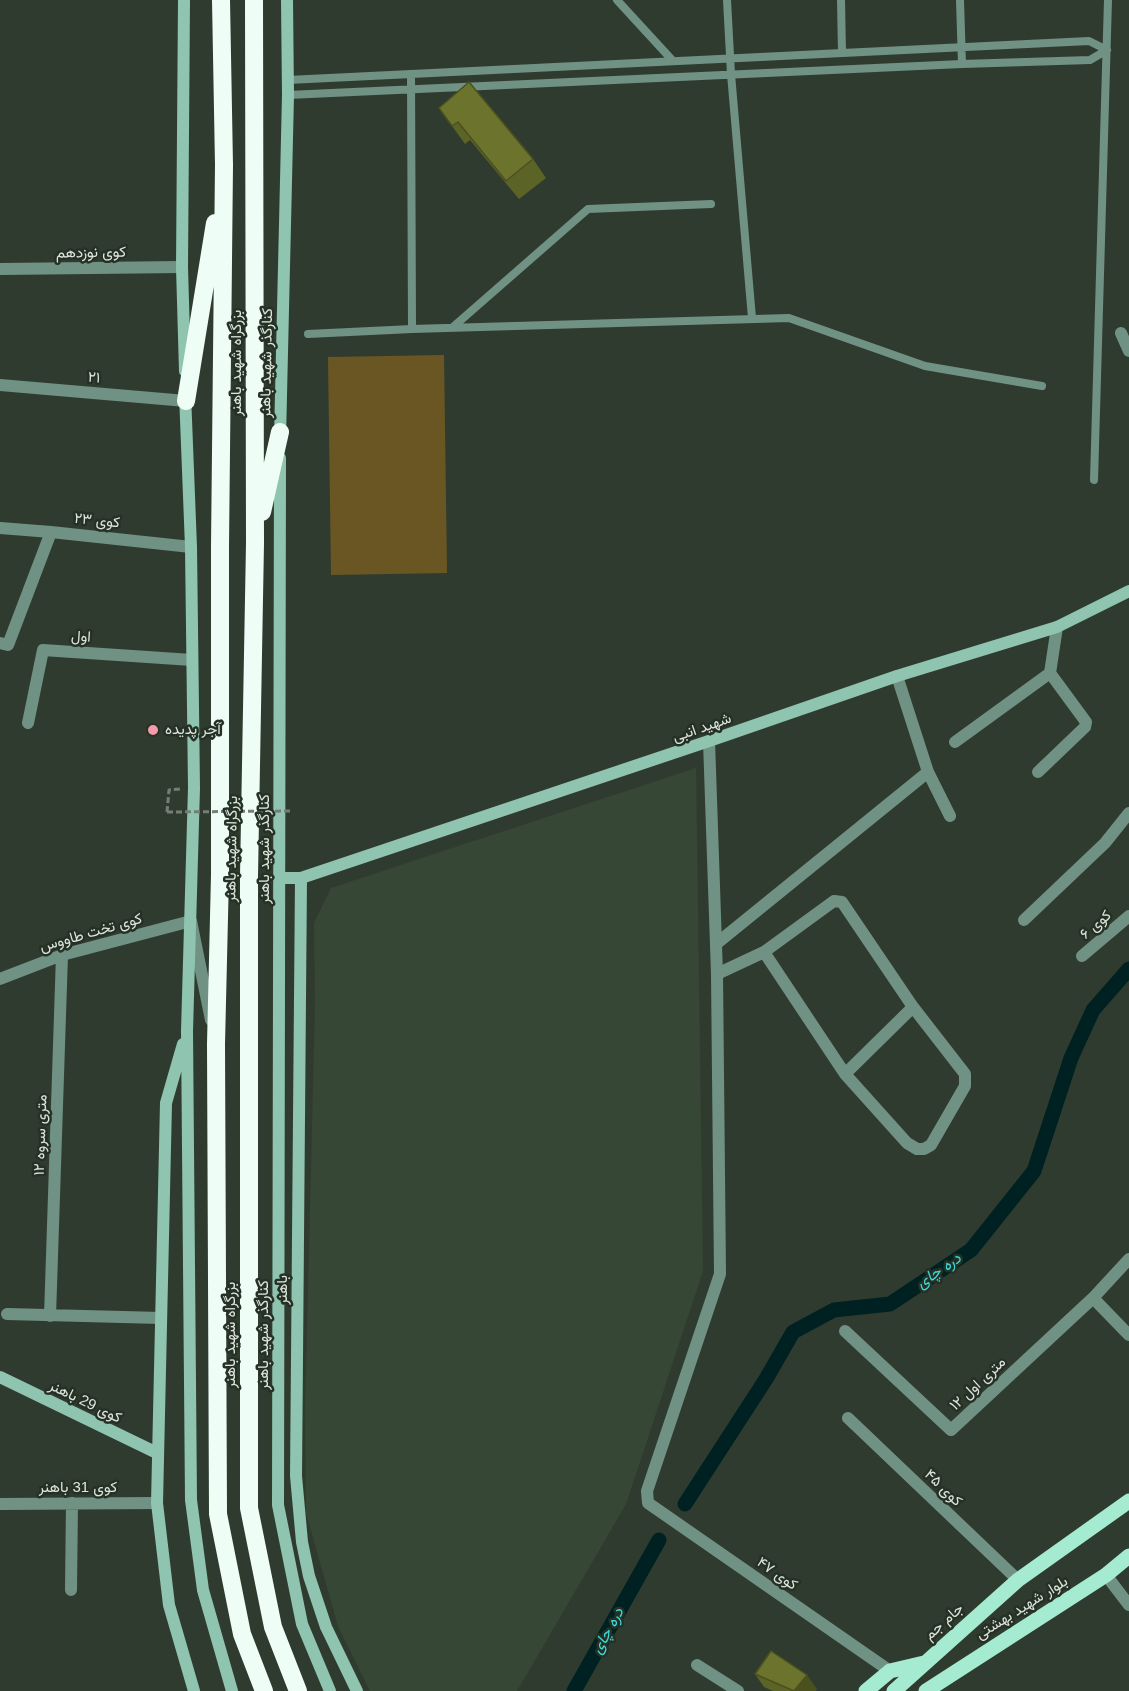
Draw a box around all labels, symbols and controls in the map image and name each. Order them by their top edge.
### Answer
street label: کوی نوزدهم [56,243,126,263]
street label: کنارگذر شهید باهنر [257,308,277,418]
street label: بزرگراه شهید باهنر [228,310,246,416]
street label: ۲۱ [87,369,101,387]
street label: کوی ۲۳ [73,510,121,532]
street label: اول [71,627,91,647]
street label: شهید انبی [670,710,734,746]
place label: آجر پدیده [165,721,221,739]
marker: آجر پدیده [146,723,160,737]
street label: کنارگذر شهید باهنر [256,794,274,904]
street label: بزرگراه شهید باهنر [222,796,242,902]
street label: کوی ۶ [1077,907,1115,943]
street label: کوی تخت طاووس [38,910,144,956]
street label: ۱۲ متری سروه [31,1094,51,1176]
water label: دره چای [913,1249,965,1293]
street label: باهنر [274,1275,292,1305]
street label: کنارگذر شهید باهنر [255,1280,273,1390]
street label: بزرگراه شهید باهنر [222,1282,240,1388]
street label: ۱۲ متری اول [946,1354,1010,1414]
street label: کوی 29 باهنر [46,1377,124,1427]
street label: کوی ۴۵ [920,1466,966,1510]
street label: کوی 31 باهنر [39,1479,117,1497]
street label: کوی ۴۷ [753,1554,801,1594]
street label: بلوار شهید بهشتی [973,1572,1071,1644]
street label: جام جم [921,1600,967,1644]
water label: دره چای [587,1604,629,1658]

